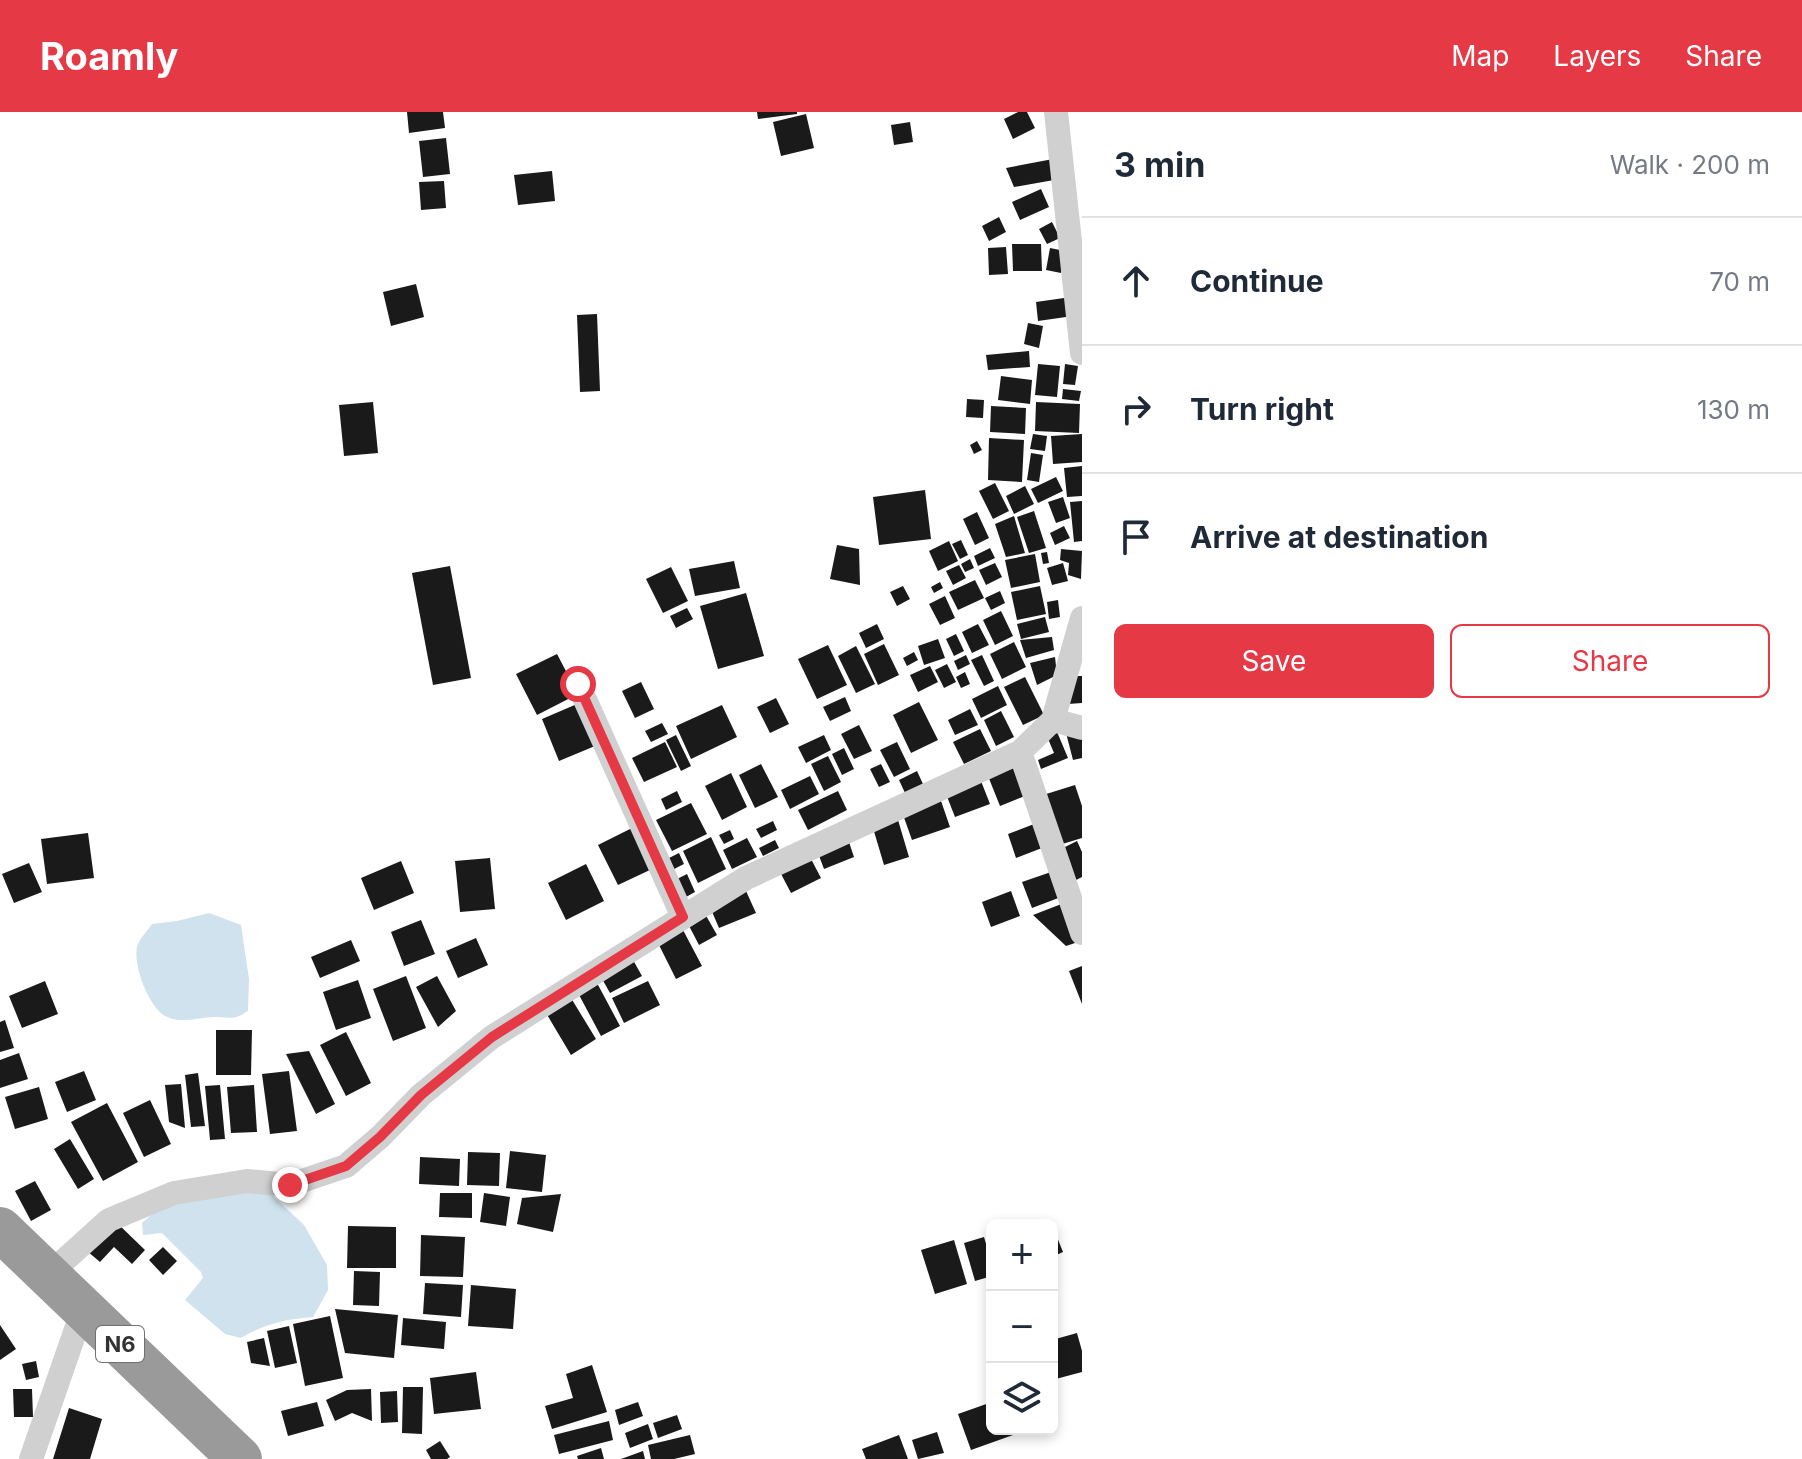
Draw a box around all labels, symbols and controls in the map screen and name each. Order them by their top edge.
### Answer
text: Roamly [40,33,178,79]
text: Map [1451,39,1509,73]
text: Layers [1553,39,1641,73]
text: Share [1685,39,1762,73]
text: 3 min [1114,144,1205,185]
text: Walk · 200 m [1610,149,1770,180]
icon: ahead [1114,259,1158,303]
text: Continue [1190,263,1324,299]
text: 70 m [1709,266,1770,297]
icon: right [1114,387,1158,431]
text: Turn right [1190,391,1334,427]
text: 130 m [1697,394,1770,425]
icon: arrive [1114,515,1158,559]
text: Arrive at destination [1190,519,1488,555]
button: Save [1114,624,1434,698]
button: Share [1450,624,1770,698]
route start [560,666,596,702]
route end [272,1167,308,1203]
map controls [986,1219,1058,1435]
button: + [986,1219,1058,1291]
button: − [986,1291,1058,1363]
road number: N6 [96,1326,144,1362]
button: layers [986,1363,1058,1435]

